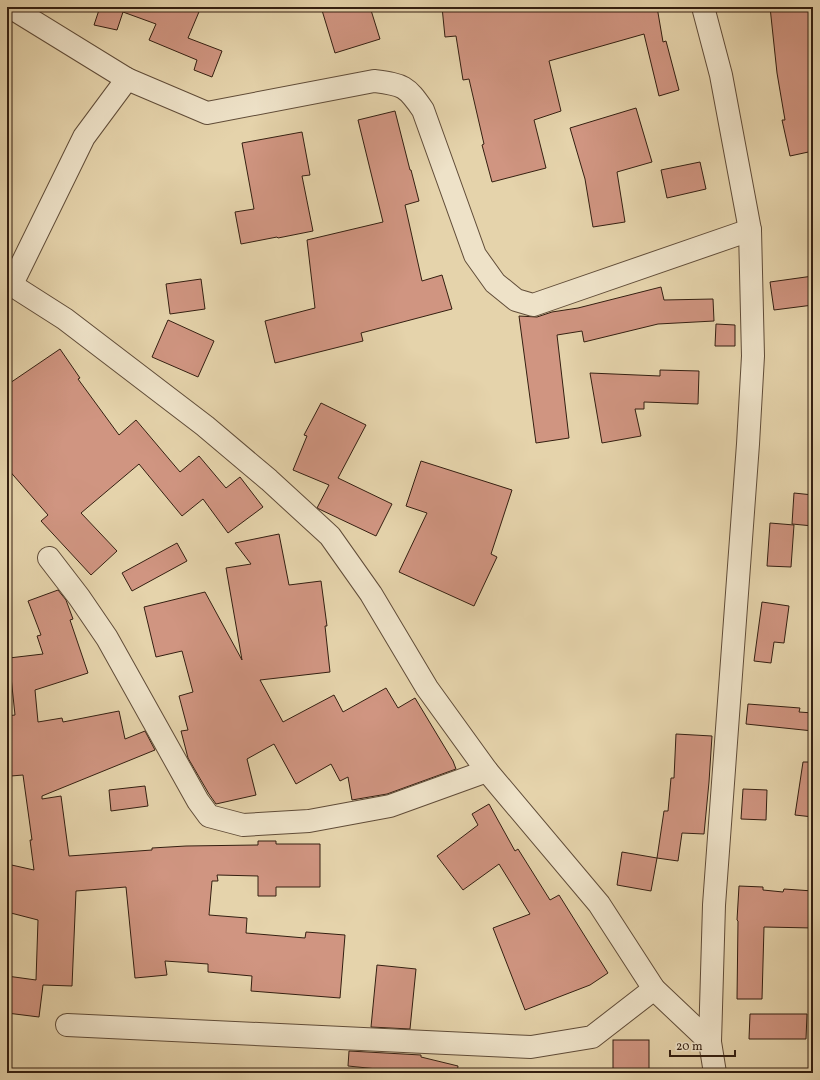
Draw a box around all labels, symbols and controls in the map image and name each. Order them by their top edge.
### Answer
scale bar [670,1032,735,1058]
text: 20 m [676,1039,703,1055]

